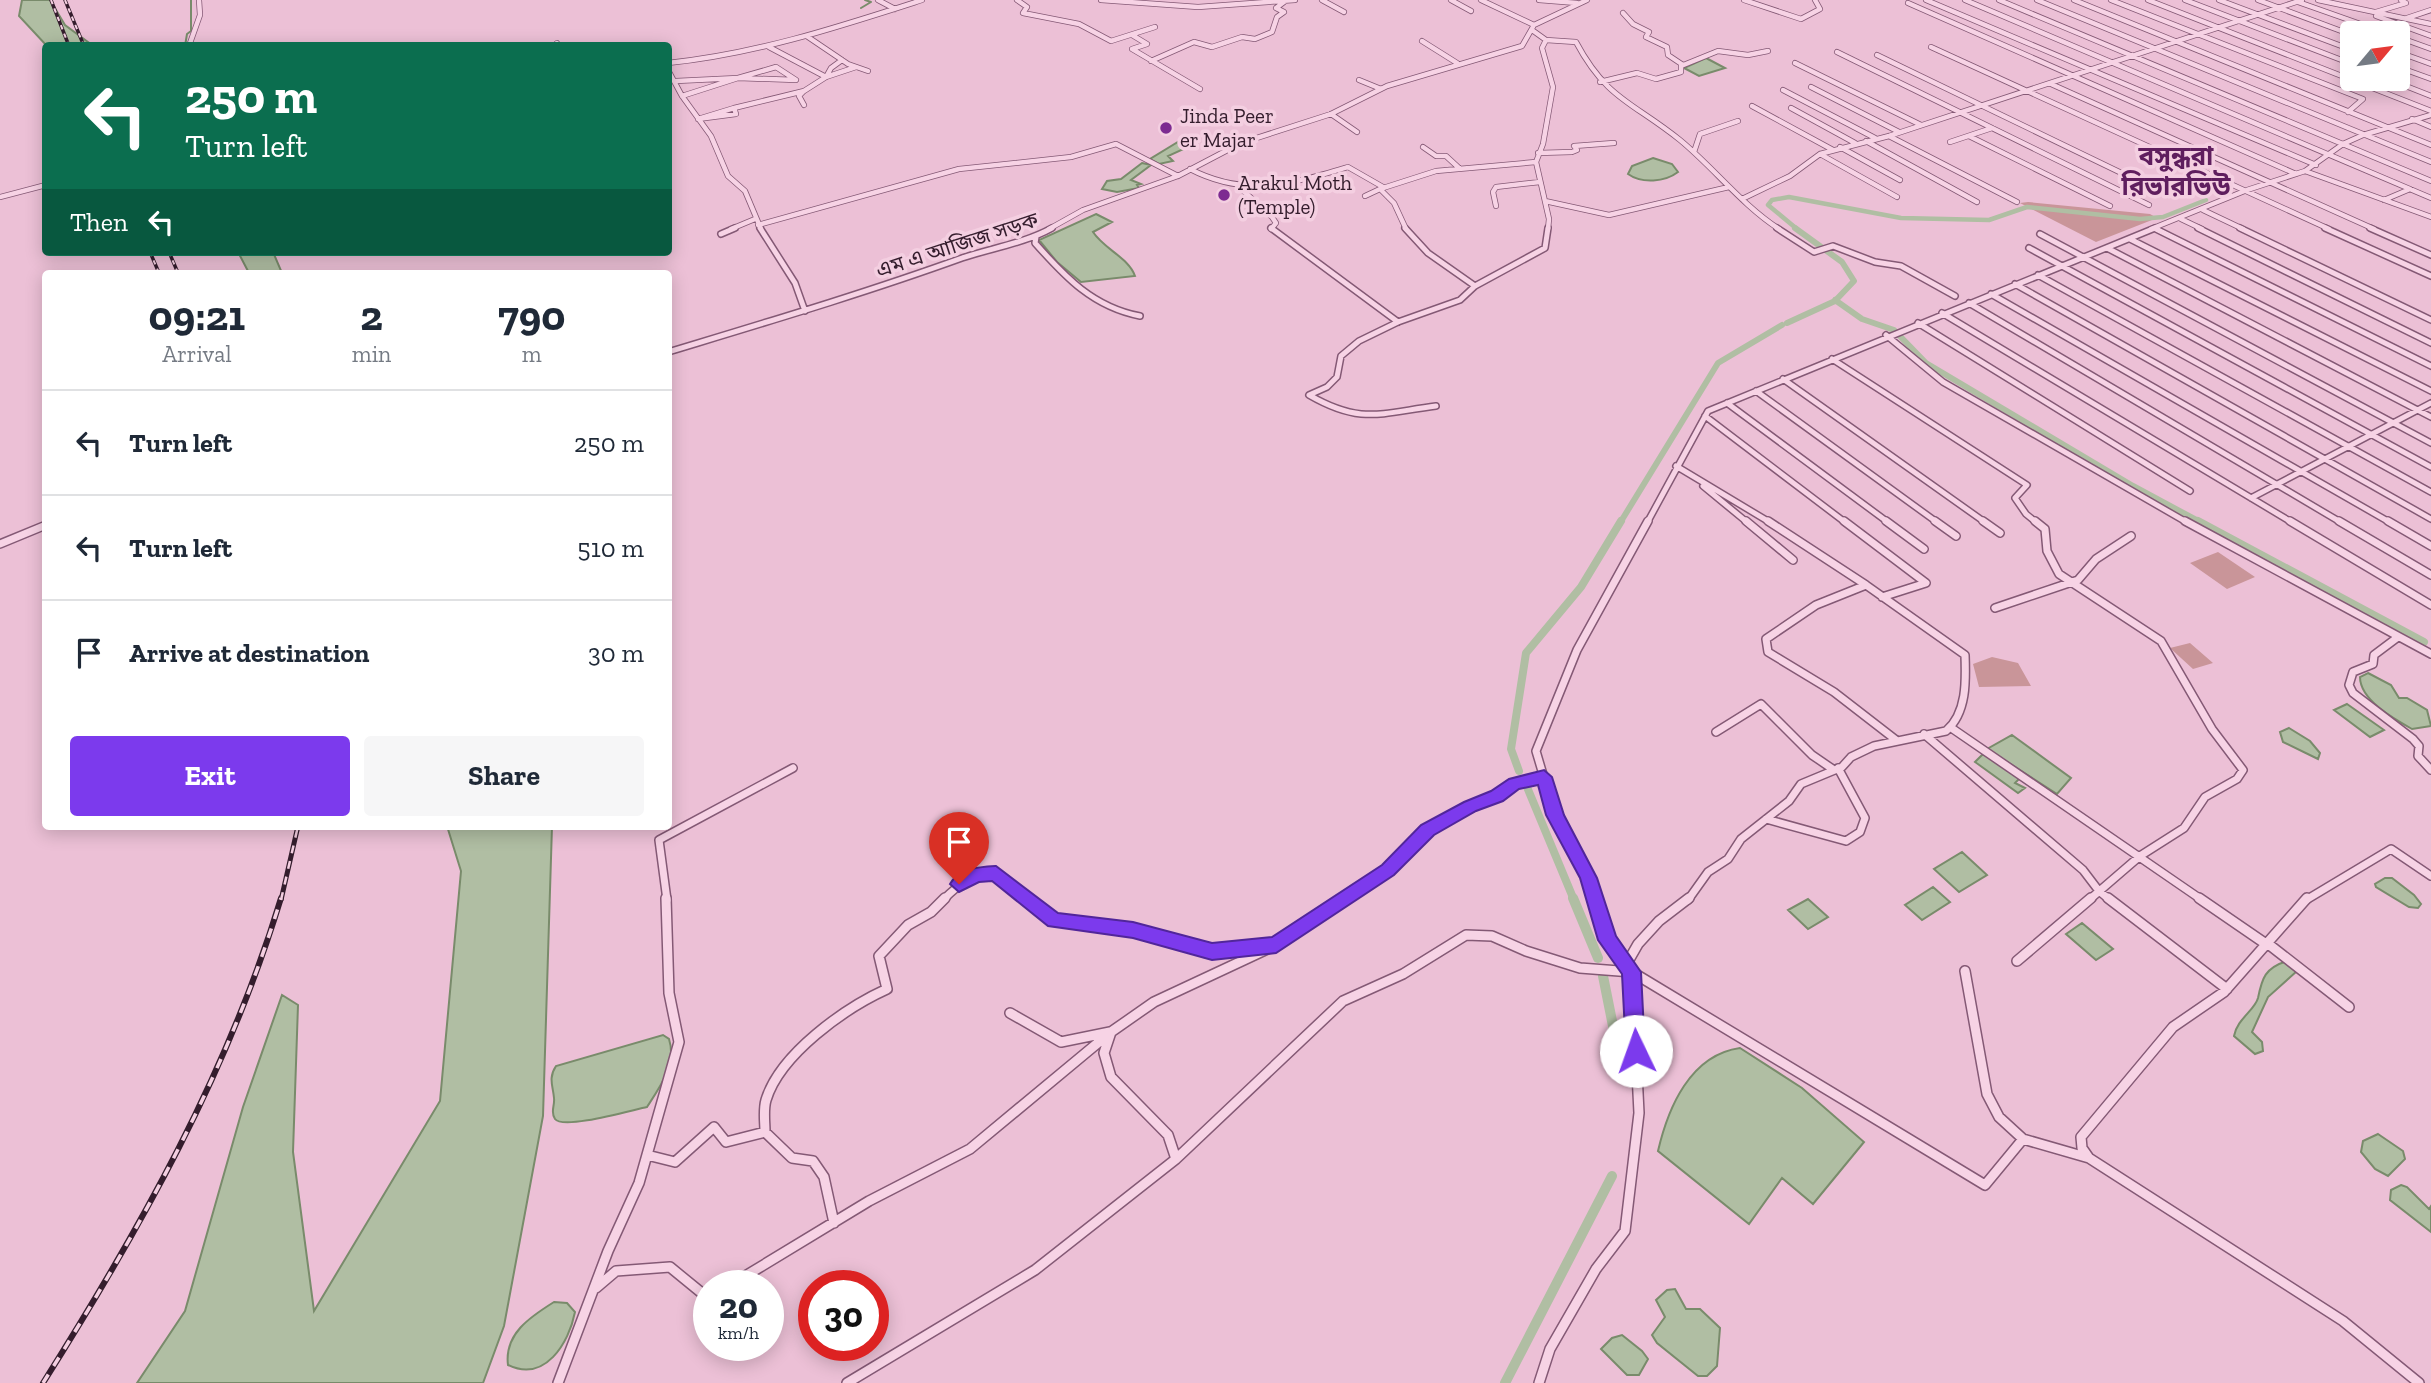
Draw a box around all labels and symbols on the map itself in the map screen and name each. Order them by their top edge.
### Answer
north arrow [2340,21,2410,91]
place label: Jinda Peer er Majar [1180,103,1274,153]
marker: Jinda Peer er Majar [1158,120,1174,136]
district label: বসুন্ধরা রিভারভিউ [2121,140,2231,202]
place label: Arakul Moth (Temple) [1238,170,1352,219]
marker: Arakul Moth (Temple) [1216,187,1232,203]
street label: এম এ আজিজ সড়ক [873,206,1042,283]
pin [929,812,989,884]
position arrow [1599,1014,1673,1088]
speed limit sign: 30 [798,1270,889,1361]

